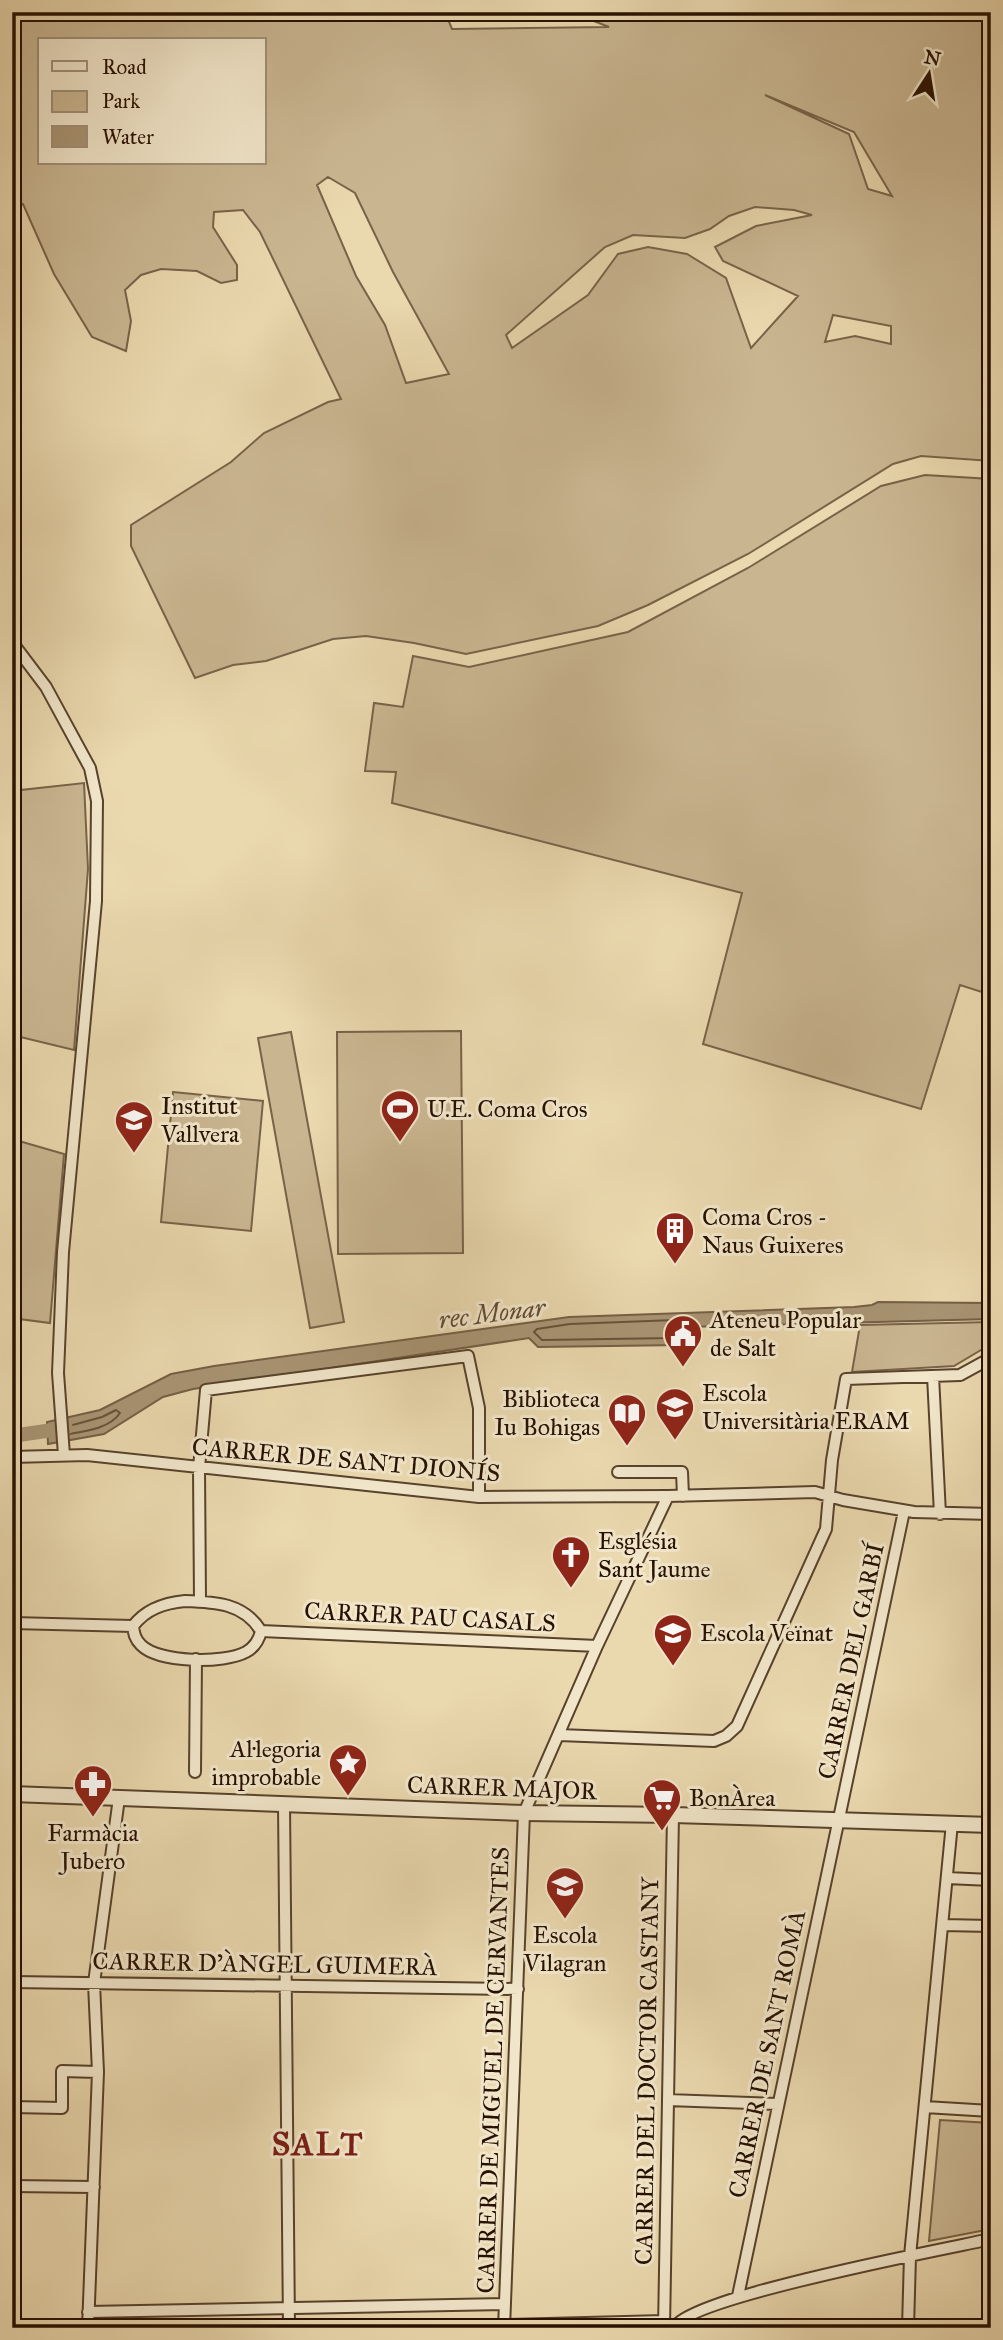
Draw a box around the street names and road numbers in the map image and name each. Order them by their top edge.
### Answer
street label: CARRER DE SANT DIONÍS [191,1432,501,1488]
street label: CARRER DEL GARBÍ [811,1539,891,1782]
street label: CARRER PAU CASALS [303,1595,557,1639]
street label: CARRER MAJOR [406,1770,599,1806]
street label: CARRER DE MIGUEL DE CERVANTES [470,1846,516,2294]
street label: CARRER DEL DOCTOR CASTANY [629,1876,665,2265]
street label: CARRER DE SANT ROMÀ [722,1907,812,2201]
street label: CARRER D'ÀNGEL GUIMERÀ [92,1946,438,1982]

